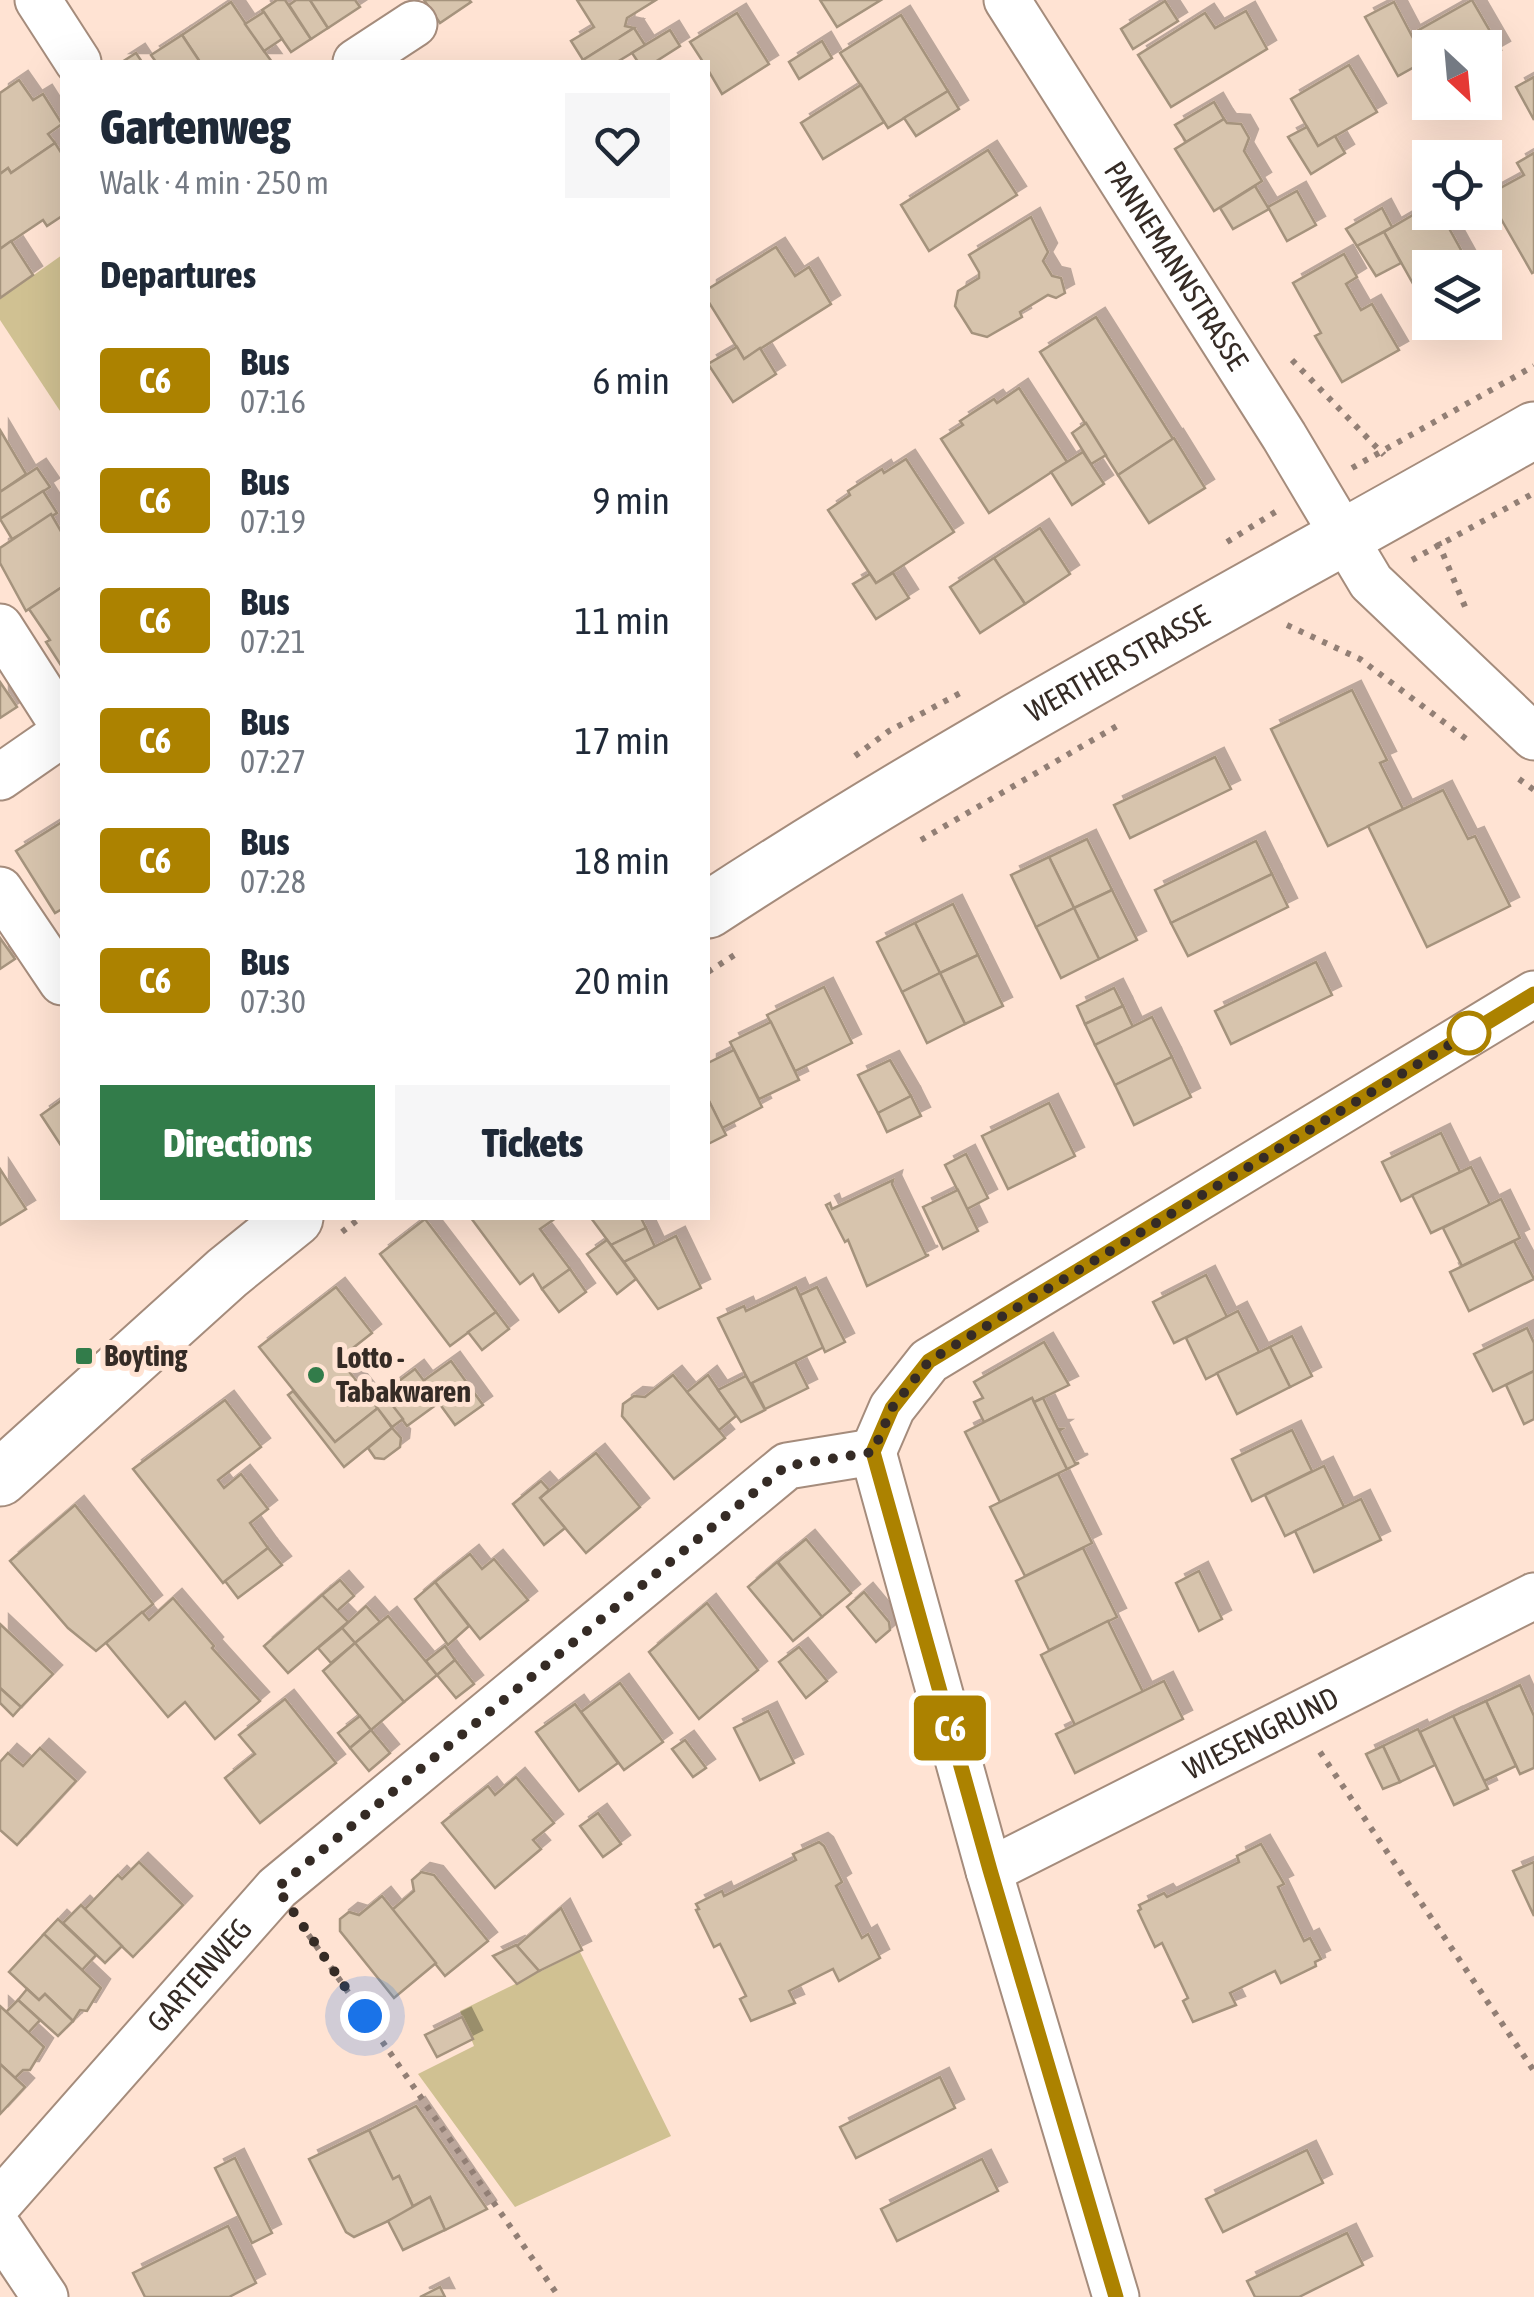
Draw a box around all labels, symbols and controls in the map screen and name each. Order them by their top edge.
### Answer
north arrow [1412,30,1502,120]
map controls [1412,30,1502,340]
button: heart [565,93,670,198]
text: Gartenweg [100,99,290,154]
button: locate [1412,140,1502,230]
street label: PANNEMANNSTRASSE [1098,155,1256,376]
text: Walk · 4 min · 250 m [100,164,329,201]
button: layers [1412,250,1502,340]
text: Departures [100,253,256,296]
text: Bus [240,340,290,383]
text: 6 min [592,359,670,402]
text: C6 [139,360,171,400]
text: 07:16 [240,383,306,420]
text: Bus [240,460,290,503]
text: 9 min [592,479,670,522]
text: C6 [139,480,171,520]
text: 07:19 [240,503,306,540]
text: Bus [240,580,290,623]
street label: WERTHER STRASSE [1019,597,1215,728]
text: 11 min [575,599,670,642]
text: C6 [139,600,171,640]
text: 07:21 [240,623,306,660]
text: Bus [240,700,290,743]
text: 17 min [575,719,670,762]
text: C6 [139,720,171,760]
text: 07:27 [240,743,306,780]
text: Bus [240,820,290,863]
text: 18 min [575,839,670,882]
text: C6 [139,840,171,880]
text: 07:28 [240,863,306,900]
text: Bus [240,940,290,983]
text: 20 min [575,959,670,1002]
text: C6 [139,960,171,1000]
text: 07:30 [240,983,306,1020]
unlabelled marker [1448,1012,1490,1054]
button: Directions [100,1085,375,1200]
button: Tickets [395,1085,670,1200]
place label: Boyting [104,1338,187,1372]
place label: Lotto - Tabakwaren [336,1340,471,1408]
marker: Boyting [73,1345,95,1367]
marker: Lotto - Tabakwaren [305,1364,327,1386]
street label: WIESENGRUND [1178,1680,1344,1786]
line badge: C6 [905,1696,995,1760]
text: C6 [934,1708,966,1748]
street label: GARTENWEG [140,1911,258,2038]
your location [340,1991,390,2041]

